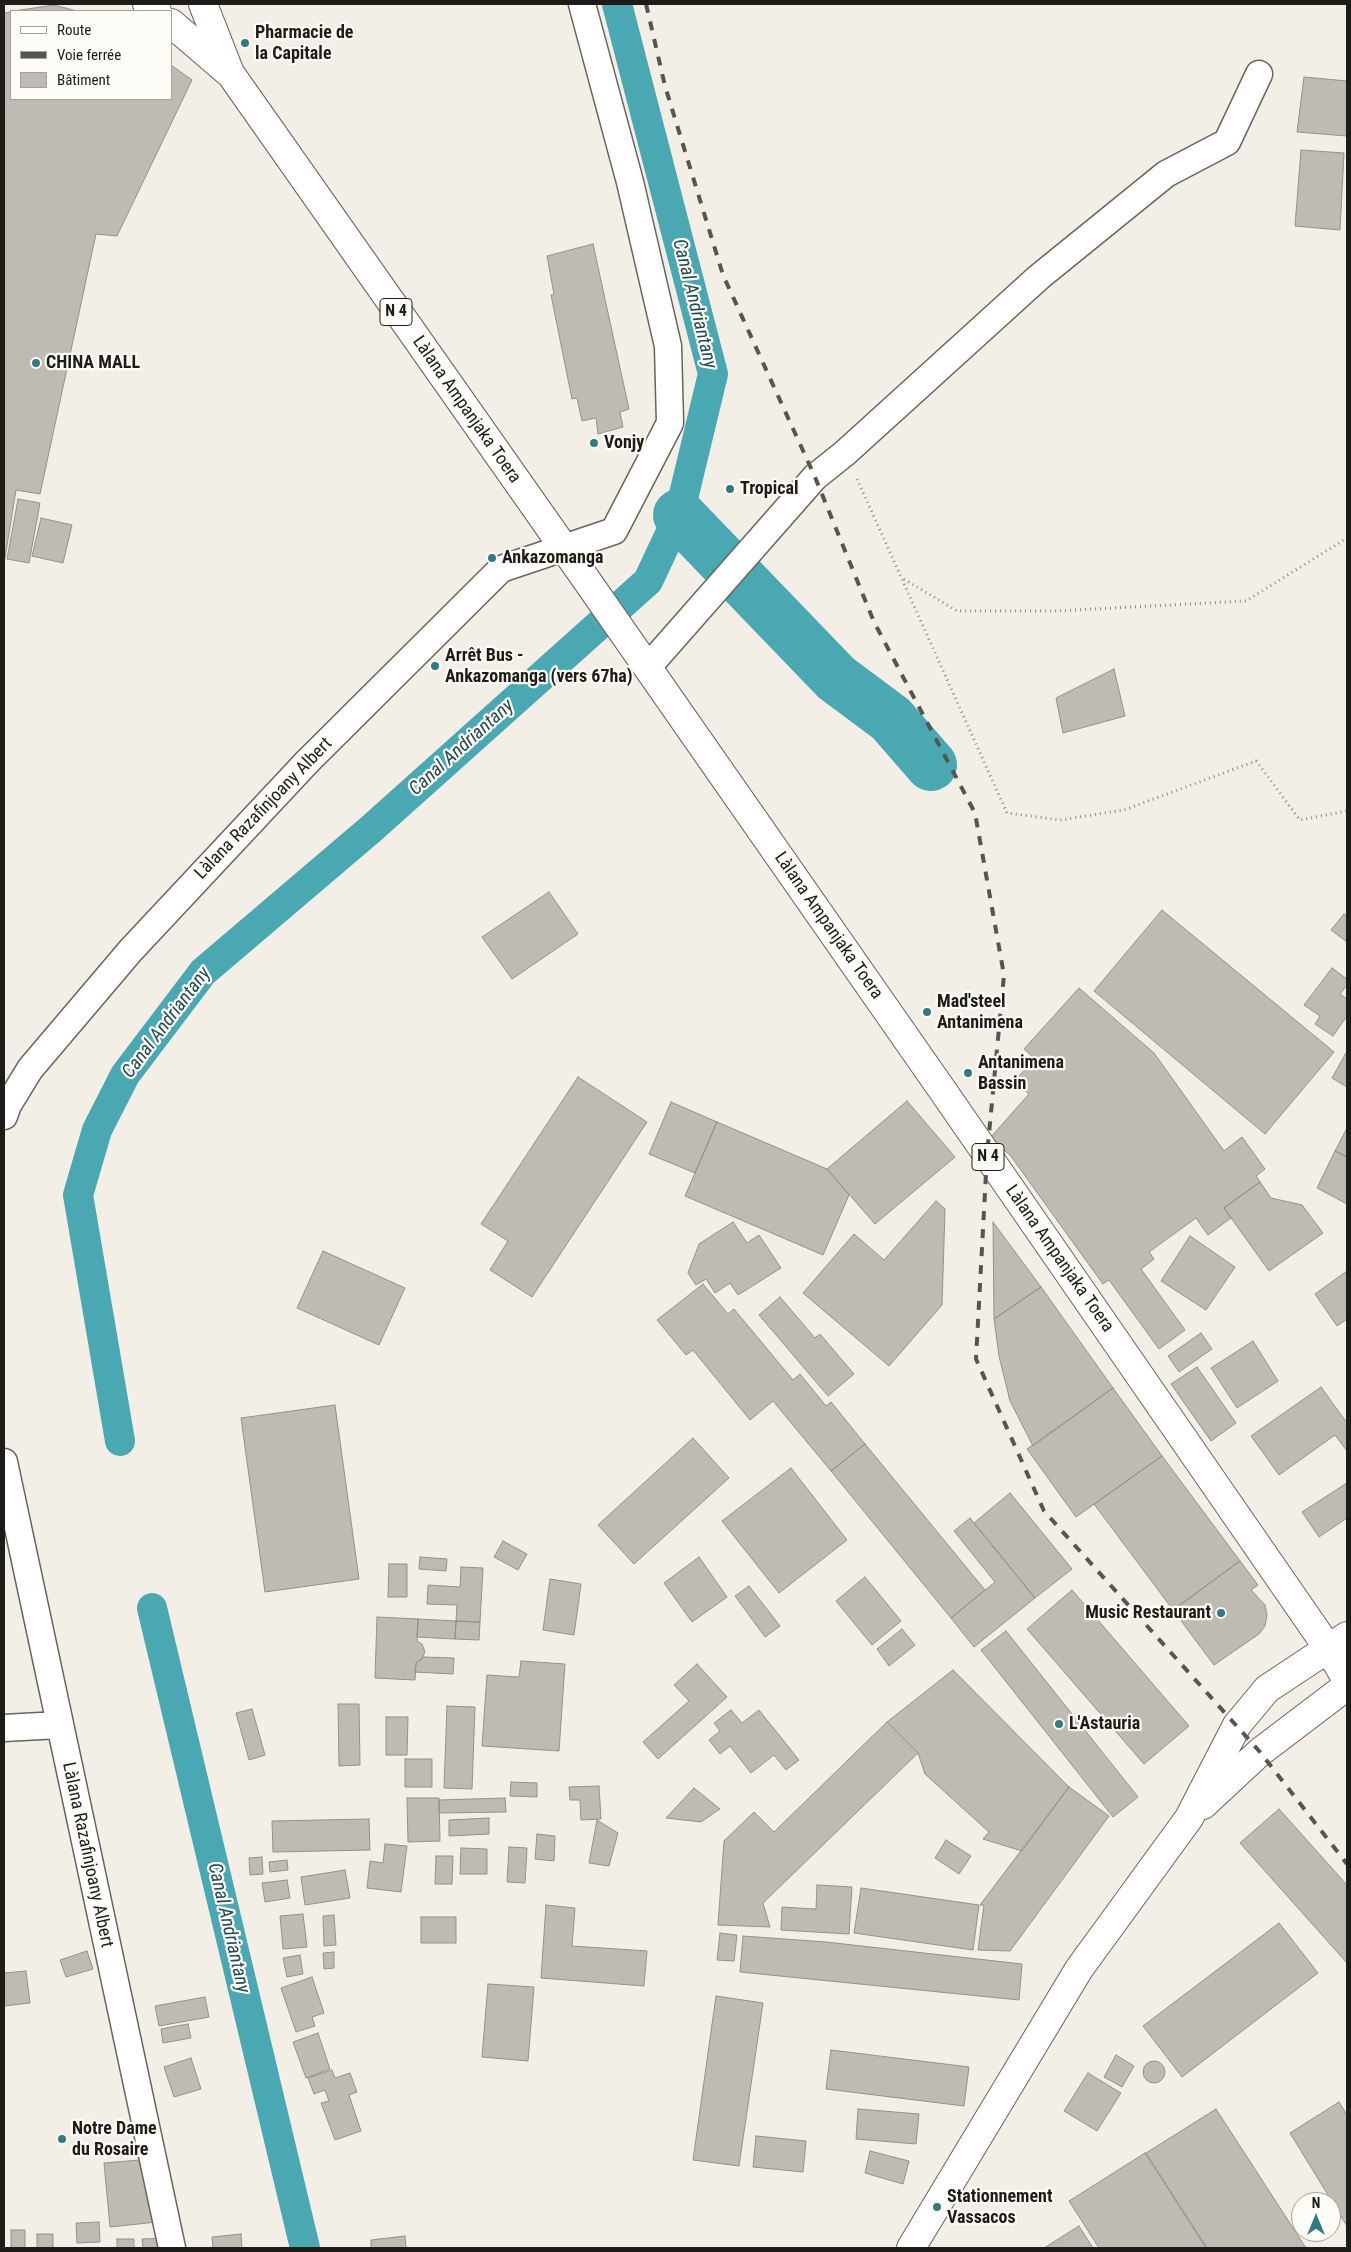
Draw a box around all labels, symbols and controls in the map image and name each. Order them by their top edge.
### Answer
legend [10,10,172,100]
text: Route [57,21,91,39]
place label: Pharmacie de la Capitale [255,22,353,64]
marker: Pharmacie de la Capitale [239,37,251,49]
text: Voie ferrée [57,46,121,64]
text: Bâtiment [57,71,110,89]
water label: Canal Andriantany [667,237,721,371]
road number: N 4 [380,298,412,326]
street label: Làlana Ampanjaka Toera [407,332,525,488]
place label: CHINA MALL [46,352,140,374]
marker: CHINA MALL [30,357,42,369]
place label: Vonjy [604,432,644,454]
marker: Vonjy [588,437,600,449]
place label: Tropical [740,478,799,500]
marker: Tropical [724,483,736,495]
place label: Ankazomanga [502,547,603,569]
marker: Ankazomanga [486,552,498,564]
place label: Arrêt Bus - Ankazomanga (vers 67ha) [445,645,633,688]
marker: Arrêt Bus - Ankazomanga (vers 67ha) [429,660,441,672]
water label: Canal Andriantany [405,695,519,801]
street label: Làlana Razafinjoany Albert [191,734,337,884]
street label: Làlana Ampanjaka Toera [769,848,887,1004]
water label: Canal Andriantany [118,963,216,1083]
place label: Mad'steel Antanimena [937,991,1023,1034]
marker: Mad'steel Antanimena [921,1006,933,1018]
place label: Antanimena Bassin [978,1052,1064,1094]
marker: Antanimena Bassin [962,1067,974,1079]
road number: N 4 [972,1144,1004,1170]
street label: Làlana Ampanjaka Toera [1000,1181,1118,1337]
place label: Music Restaurant [1085,1602,1211,1624]
marker: Music Restaurant [1215,1607,1227,1619]
place label: L'Astauria [1069,1713,1140,1735]
marker: L'Astauria [1053,1718,1065,1730]
street label: Làlana Razafinjoany Albert [57,1760,117,1950]
water label: Canal Andriantany [202,1861,254,1995]
place label: Notre Dame du Rosaire [72,2118,157,2160]
marker: Notre Dame du Rosaire [56,2133,68,2145]
place label: Stationnement Vassacos [947,2186,1052,2228]
north arrow [1291,2192,1341,2242]
text: N [1312,2195,1320,2211]
marker: Stationnement Vassacos [931,2201,943,2213]

